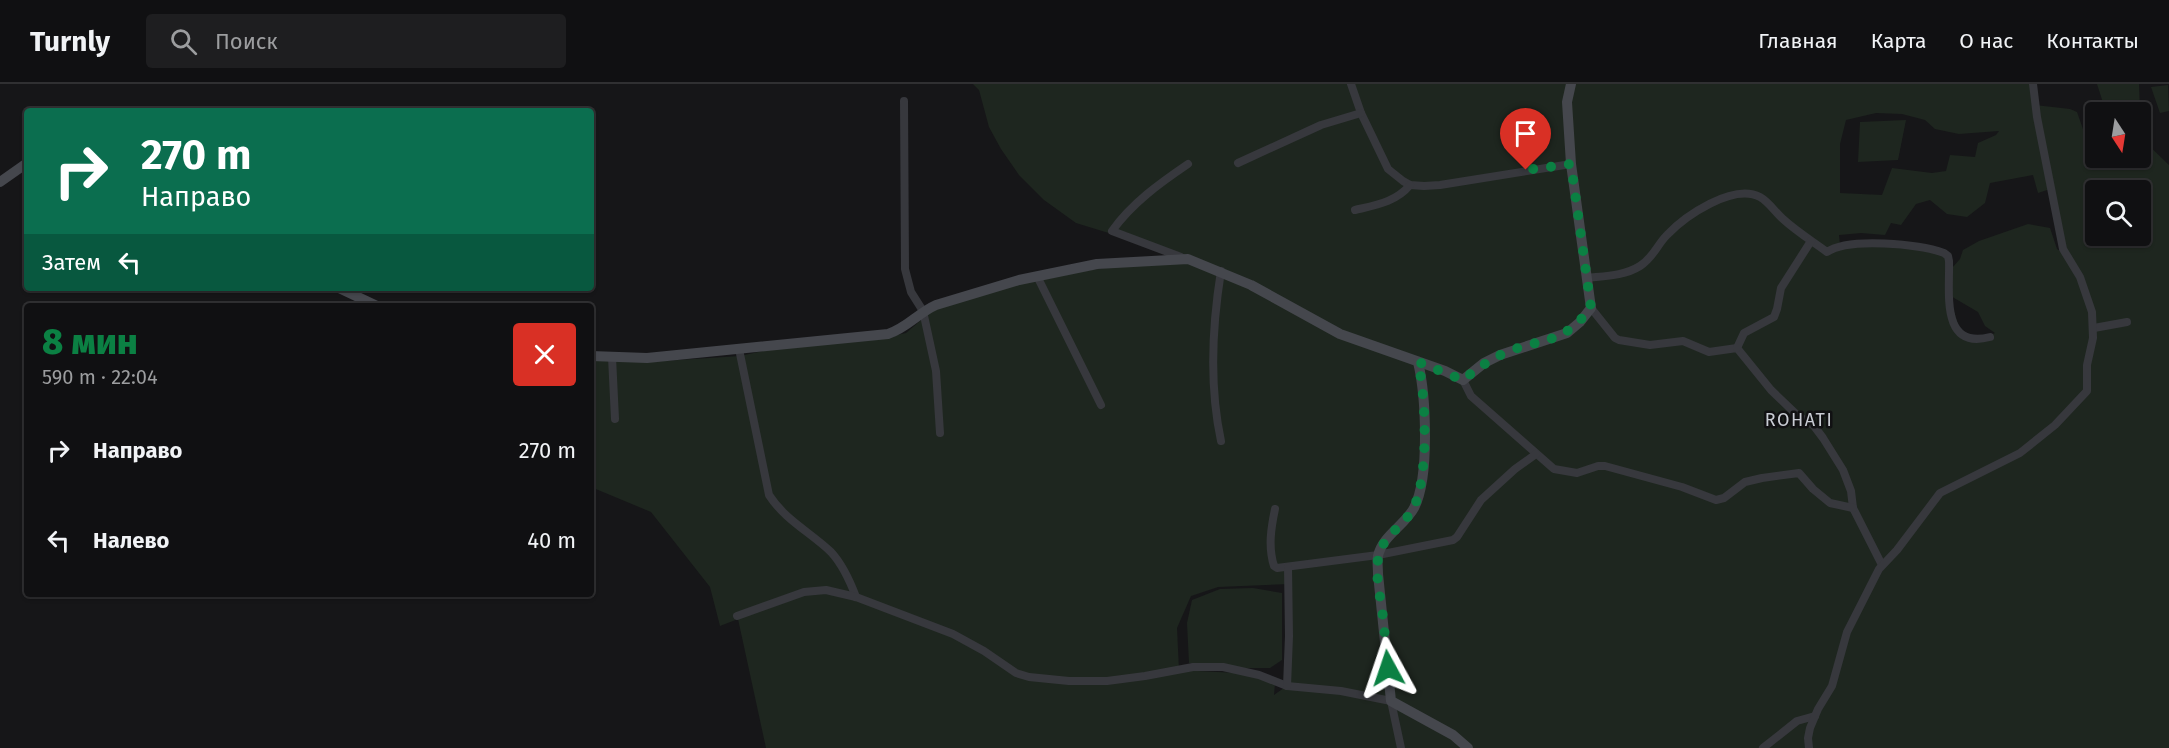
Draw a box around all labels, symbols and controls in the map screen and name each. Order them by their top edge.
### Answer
search box [146,14,566,68]
text: Turnly [30,25,110,58]
icon: search [167,25,200,58]
text: Поиск [215,28,278,55]
text: Главная [1758,28,1838,54]
text: Карта [1871,28,1926,54]
text: О нас [1959,28,2013,54]
text: Контакты [2046,28,2139,54]
north arrow [2085,102,2151,168]
map controls [2085,102,2151,246]
pin [1500,108,1551,170]
icon: arrive [1509,117,1542,150]
text: 270 m [141,130,252,180]
icon: right [42,132,120,210]
button: search [2085,180,2151,246]
text: Направо [141,181,251,213]
icon: left [113,246,146,279]
text: Затем [42,249,101,276]
text: 8 мин [42,320,138,364]
button: close [513,323,576,386]
text: 590 m · 22:04 [42,365,158,389]
district label: ROHATI [1765,409,1833,431]
icon: right [42,434,75,467]
text: Направо [93,437,182,464]
text: 270 m [519,437,576,464]
icon: left [42,524,75,557]
text: Налево [93,527,169,554]
text: 40 m [527,527,576,554]
position arrow [1356,636,1420,700]

